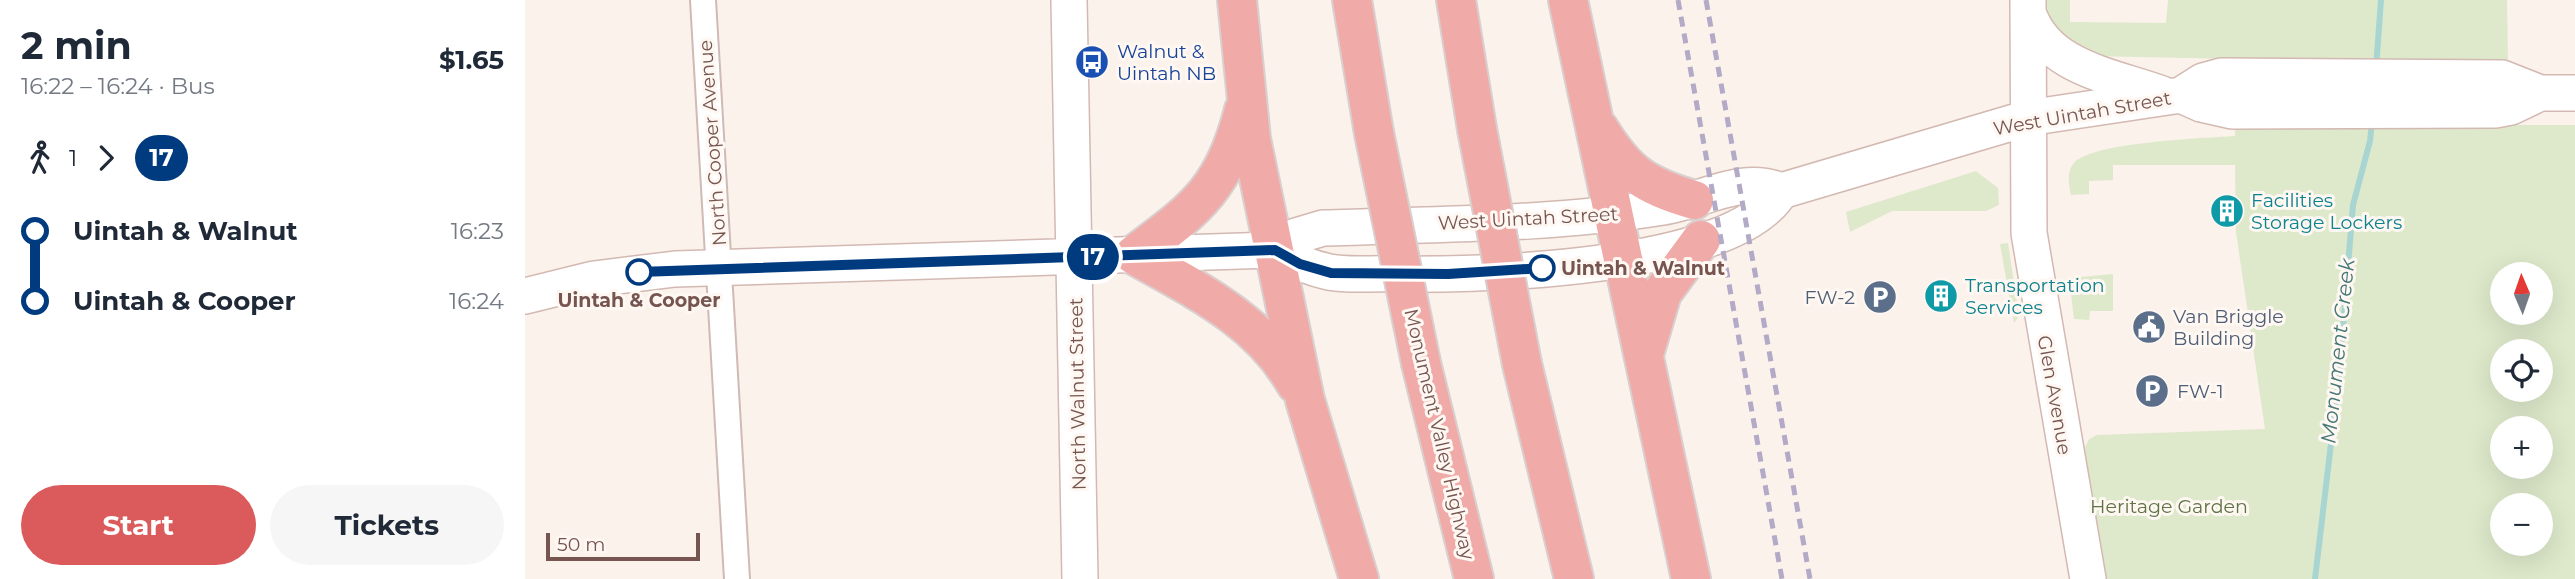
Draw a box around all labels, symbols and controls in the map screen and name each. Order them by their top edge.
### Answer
text: 2 min [21,22,132,69]
street label: North Cooper Avenue [694,39,731,247]
place label: Walnut & Uintah NB [1117,40,1216,85]
bus stop icon: Walnut & Uintah NB [1073,43,1111,81]
text: $1.65 [439,44,504,76]
text: 16:22 – 16:24 · Bus [21,72,215,100]
street label: West Uintah Street [1991,86,2173,140]
icon: walk [21,139,59,177]
icon: forward [87,139,125,177]
text: 17 [149,143,174,172]
text: 1 [69,144,77,172]
place label: Facilities Storage Lockers [2251,189,2402,234]
building icon: Facilities Storage Lockers [2208,192,2246,230]
street label: West Uintah Street [1437,202,1619,235]
text: Uintah & Walnut [73,215,298,247]
text: 16:23 [451,217,504,245]
line badge: 17 [1061,234,1125,280]
text: 17 [1081,242,1105,271]
marker: Uintah & Walnut [1529,255,1555,281]
water label: Monument Creek [2315,256,2360,445]
place label: Uintah & Walnut [1561,257,1725,280]
marker: Uintah & Cooper [626,259,652,285]
north arrow [2490,262,2553,326]
map controls [2490,262,2553,556]
place label: Transportation Services [1965,274,2105,319]
building icon: Transportation Services [1922,277,1960,315]
parking icon: FW-2 [1861,278,1899,316]
text: Uintah & Cooper [73,285,296,317]
place label: FW-2 [1804,286,1855,309]
text: 16:24 [449,287,504,315]
place label: Uintah & Cooper [558,289,720,312]
street label: North Walnut Street [1064,297,1091,491]
place label: Van Briggle Building [2173,305,2284,350]
street label: Monument Valley Highway [1399,306,1480,562]
public building icon: Van Briggle Building [2130,308,2168,346]
street label: Glen Avenue [2033,334,2076,457]
button: locate [2490,339,2553,402]
parking icon: FW-1 [2133,372,2171,410]
place label: FW-1 [2177,380,2224,403]
button: + [2490,416,2553,479]
button: Start [21,485,256,565]
button: Tickets [270,485,504,565]
button: − [2490,493,2553,556]
park label: Heritage Garden [2090,495,2248,518]
scale bar [546,530,700,562]
text: 50 m [557,533,605,556]

